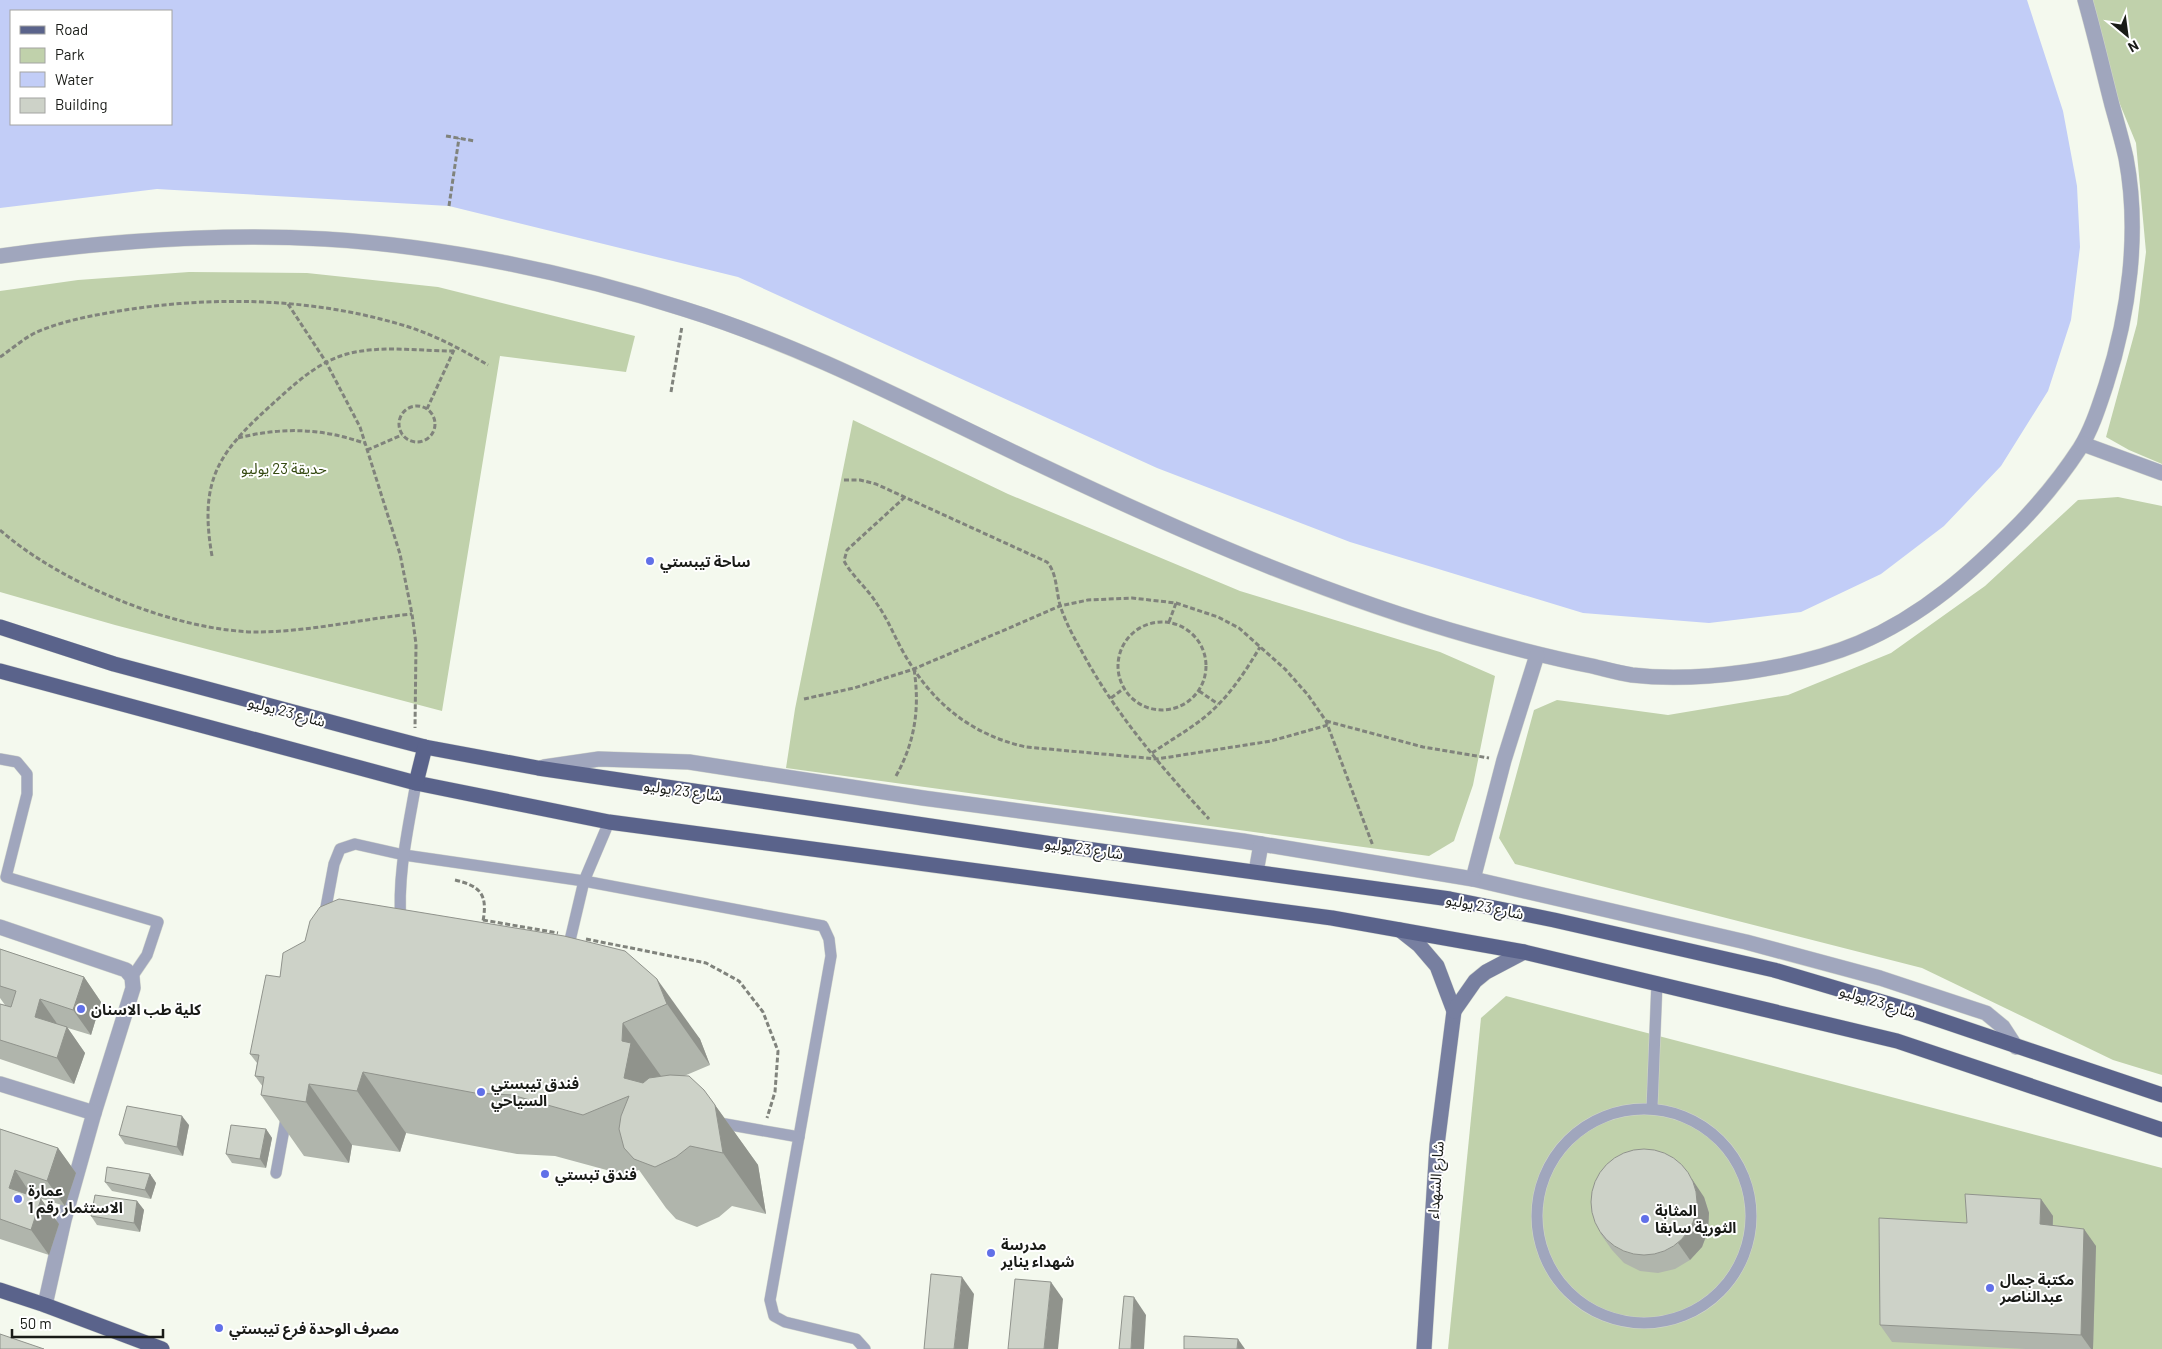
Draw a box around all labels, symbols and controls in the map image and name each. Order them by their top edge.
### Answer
legend [10,10,172,125]
north arrow [2102,10,2152,60]
text: Road [55,20,88,38]
text: N [2125,37,2142,56]
text: Park [55,45,85,63]
text: Water [55,70,94,88]
text: Building [55,95,108,113]
park label: حديقة 23 يوليو [241,459,327,478]
place label: ساحة تيبستي [660,552,751,573]
marker: ساحة تيبستي [644,555,656,567]
street label: شارع 23 يوليو [245,692,328,734]
street label: شارع 23 يوليو [642,776,724,808]
street label: شارع 23 يوليو [1043,834,1125,866]
street label: شارع 23 يوليو [1444,890,1526,926]
street label: شارع 23 يوليو [1836,981,1919,1025]
place label: كلية طب الاسنان [91,1000,201,1018]
marker: كلية طب الاسنان [75,1003,87,1015]
place label: فندق تيبستي السياحي [491,1074,579,1112]
marker: فندق تيبستي السياحي [475,1086,487,1098]
street label: شارع الشهداء [1423,1140,1451,1220]
place label: فندق تبستي [555,1165,637,1186]
marker: فندق تبستي [539,1168,551,1180]
place label: عمارة الاستثمار رقم 1 [28,1181,123,1219]
marker: عمارة الاستثمار رقم 1 [12,1193,24,1205]
place label: المثابة الثورية سابقا [1655,1201,1736,1237]
marker: المثابة الثورية سابقا [1639,1213,1651,1225]
place label: مدرسة شهداء يناير [1000,1235,1075,1271]
marker: مدرسة شهداء يناير [985,1247,997,1259]
place label: مكتبة جمال عبدالناصر [1999,1270,2074,1306]
marker: مكتبة جمال عبدالناصر [1984,1282,1996,1294]
scale bar [12,1306,164,1338]
text: 50 m [20,1314,52,1332]
place label: مصرف الوحدة فرع تيبستي [229,1319,399,1340]
marker: مصرف الوحدة فرع تيبستي [213,1322,225,1334]

